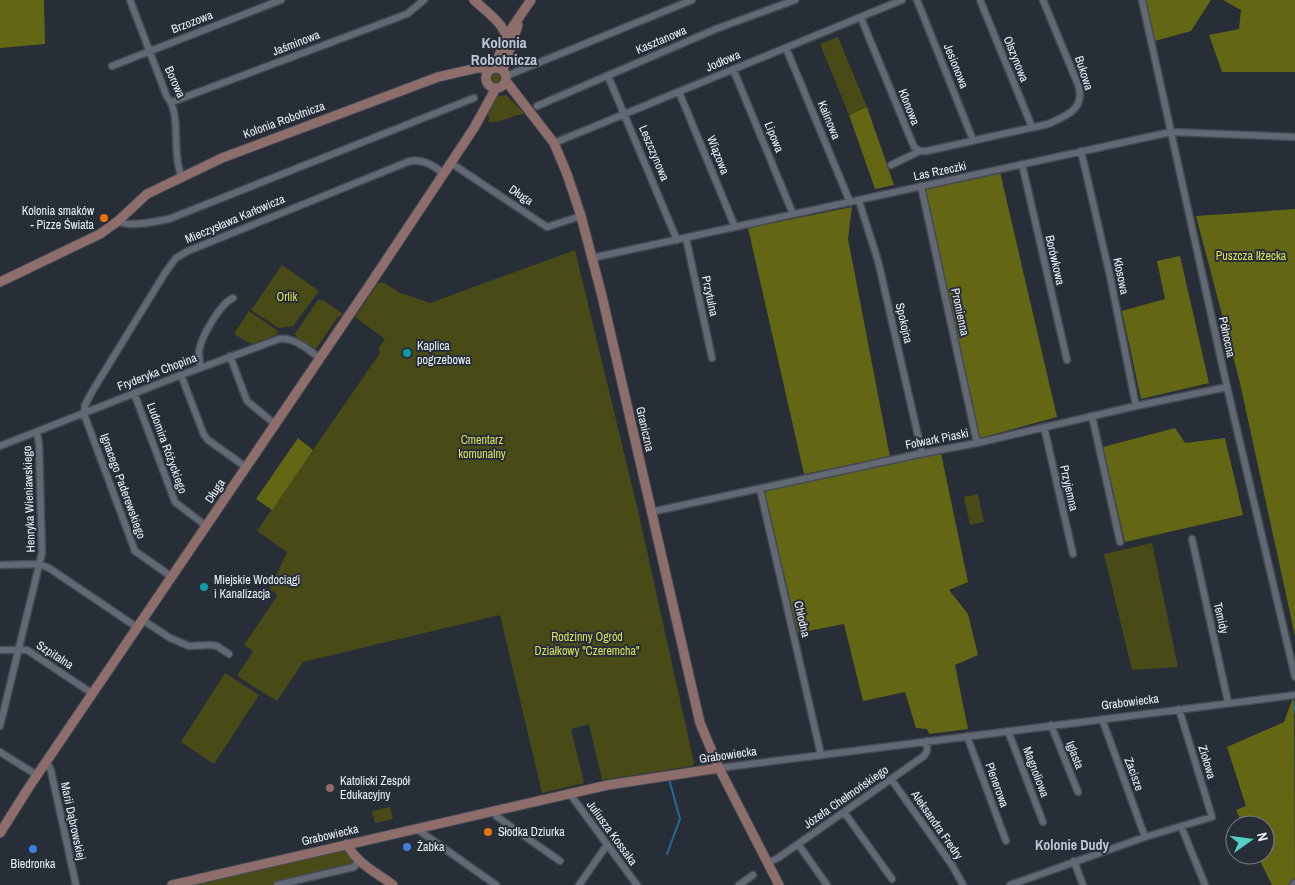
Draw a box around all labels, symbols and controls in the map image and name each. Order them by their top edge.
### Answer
street label: Brzozowa [169,7,216,37]
street label: Kasztanowa [633,22,689,58]
street label: Jaśminowa [270,26,323,59]
district label: Kolonia Robotnicza [471,32,537,70]
street label: Olszynowa [1000,34,1033,85]
street label: Jesionowa [940,41,972,91]
street label: Jodłowa [703,46,743,75]
street label: Bukowa [1071,54,1097,93]
street label: Borowa [161,64,189,101]
street label: Klonowa [895,87,924,128]
street label: Kolonia Robotnicza [241,98,328,142]
street label: Kalinowa [814,98,844,142]
street label: Lipowa [761,119,788,155]
street label: Leszczynowa [635,123,673,184]
street label: Wiązowa [703,133,733,177]
street label: Las Rzeczki [912,158,968,184]
street label: Długa [506,181,537,209]
street label: Mieczysława Karłowicza [183,190,288,247]
place label: Kolonia smaków - Pizze Świata [22,203,95,233]
marker: Kolonia smaków - Pizze Świata [98,212,110,224]
street label: Borówkowa [1041,233,1069,287]
park label: Puszcza Iłżecka [1216,248,1287,264]
street label: Kłosowa [1109,256,1133,296]
street label: Przytulna [698,274,722,318]
street label: Promienna [947,287,973,338]
park label: Orlik [277,289,297,305]
street label: Spokojna [892,301,917,345]
street label: Północna [1215,315,1239,359]
place label: Kaplica pogrzebowa [417,338,471,368]
marker: Kaplica pogrzebowa [401,347,413,359]
street label: Fryderyka Chopina [115,349,199,394]
street label: Ludomira Różyckiego [143,400,191,496]
street label: Graniczna [632,405,658,453]
street label: Folwark Piaski [904,425,970,453]
street label: Ignacego Paderewskiego [96,431,150,541]
park label: Cmentarz komunalny [458,432,506,462]
street label: Henryka Wieniawskiego [19,445,39,553]
street label: Przyjemna [1056,464,1082,513]
street label: Długa [201,475,229,506]
place label: Miejskie Wodociągi i Kanalizacja [214,572,300,602]
marker: Miejskie Wodociągi i Kanalizacja [198,581,210,593]
street label: Chłodna [790,599,814,639]
street label: Temidy [1210,601,1232,635]
park label: Rodzinny Ogród Działkowy "Czeremcha" [535,629,640,659]
street label: Szpitalna [33,637,77,673]
street label: Grabowiecka [1100,690,1160,713]
street label: Iglasta [1062,739,1088,772]
street label: Grabowiecka [698,743,758,767]
street label: Ziołowa [1194,743,1220,781]
street label: Magnoliowa [1019,744,1053,800]
street label: Zacisze [1121,755,1147,793]
street label: Plenerowa [982,760,1013,810]
street label: Józefa Chełmońskiego [800,762,892,832]
place label: Katolicki Zespół Edukacyjny [340,773,411,803]
street label: Marii Dąbrowskiej [57,781,89,861]
marker: Katolicki Zespół Edukacyjny [324,782,336,794]
street label: Aleksandra Fredry [907,787,967,863]
street label: Juliusza Kossaka [583,797,641,869]
north arrow [1225,815,1275,865]
street label: Grabowiecka [300,821,361,849]
place label: Słodka Dziurka [498,824,565,840]
marker: Słodka Dziurka [482,826,494,838]
text: N [1253,831,1272,843]
district label: Kolonie Dudy [1035,836,1110,854]
place label: Żabka [417,839,445,855]
marker: Żabka [401,841,413,853]
marker: Biedronka [27,843,39,855]
place label: Biedronka [11,856,56,872]

